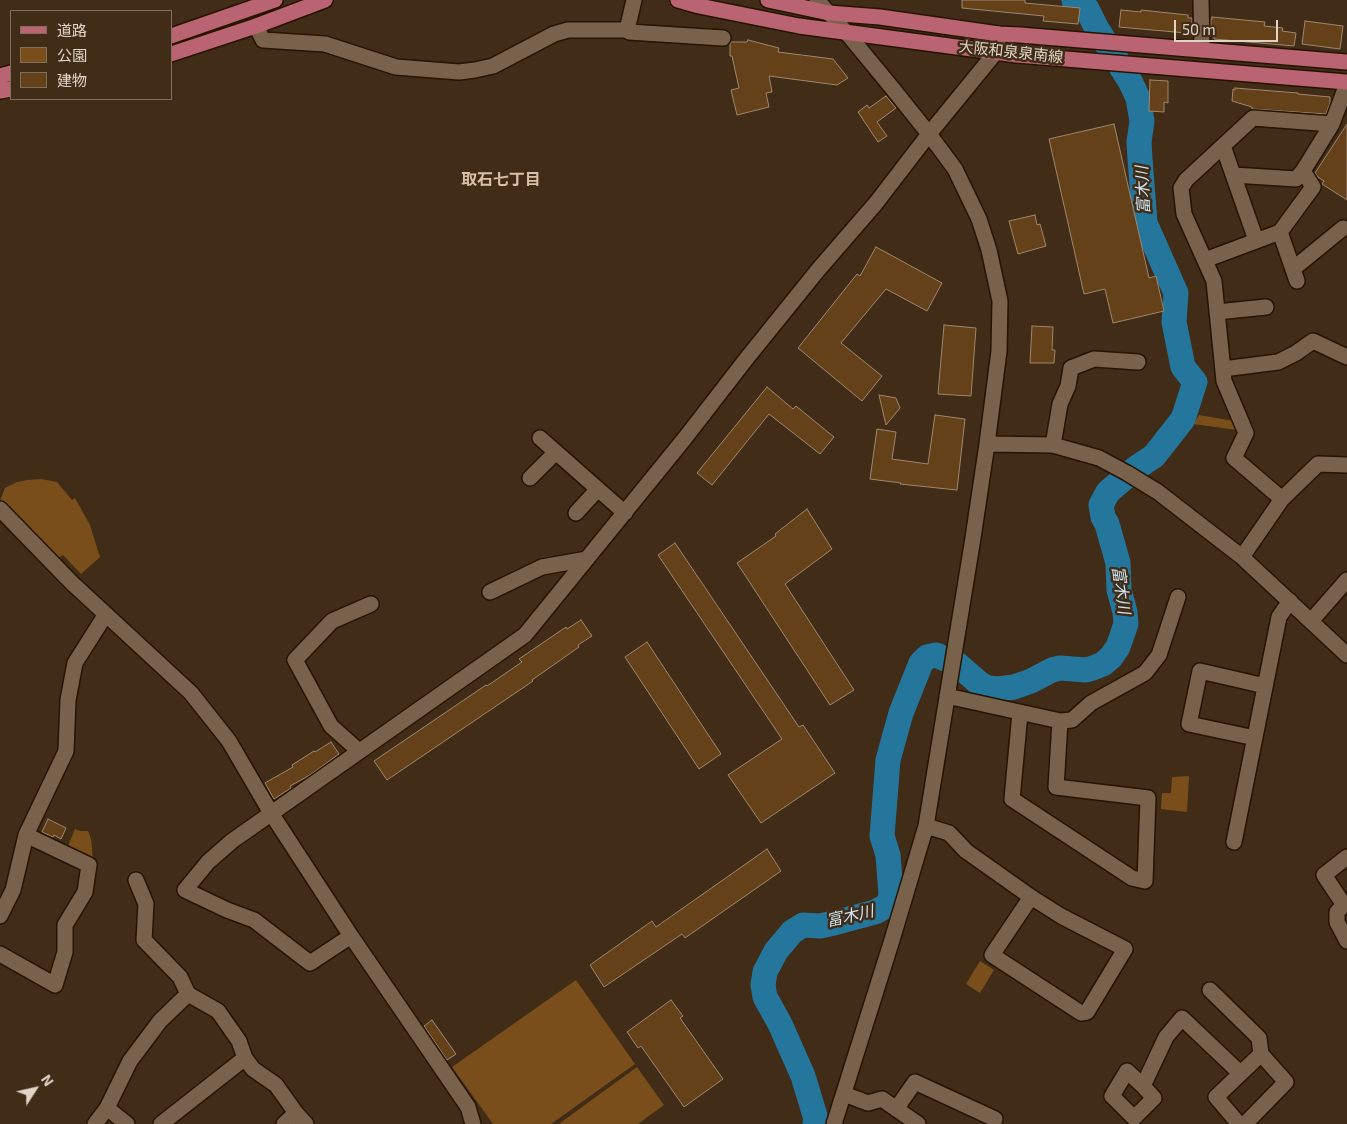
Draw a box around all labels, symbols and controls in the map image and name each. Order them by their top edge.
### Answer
legend [10,10,172,100]
scale bar [1177,10,1281,42]
text: 50 m [1182,20,1216,38]
text: 道路 [57,21,87,39]
street label: 大阪和泉泉南線 [958,38,1064,66]
text: 公園 [57,46,87,64]
text: 建物 [57,71,87,89]
water label: 富木川 [1132,166,1154,214]
district label: 取石七丁目 [461,170,541,190]
water label: 富木川 [1108,565,1134,615]
water label: 富木川 [824,901,876,931]
north arrow [10,1064,60,1114]
text: N [38,1071,58,1089]

